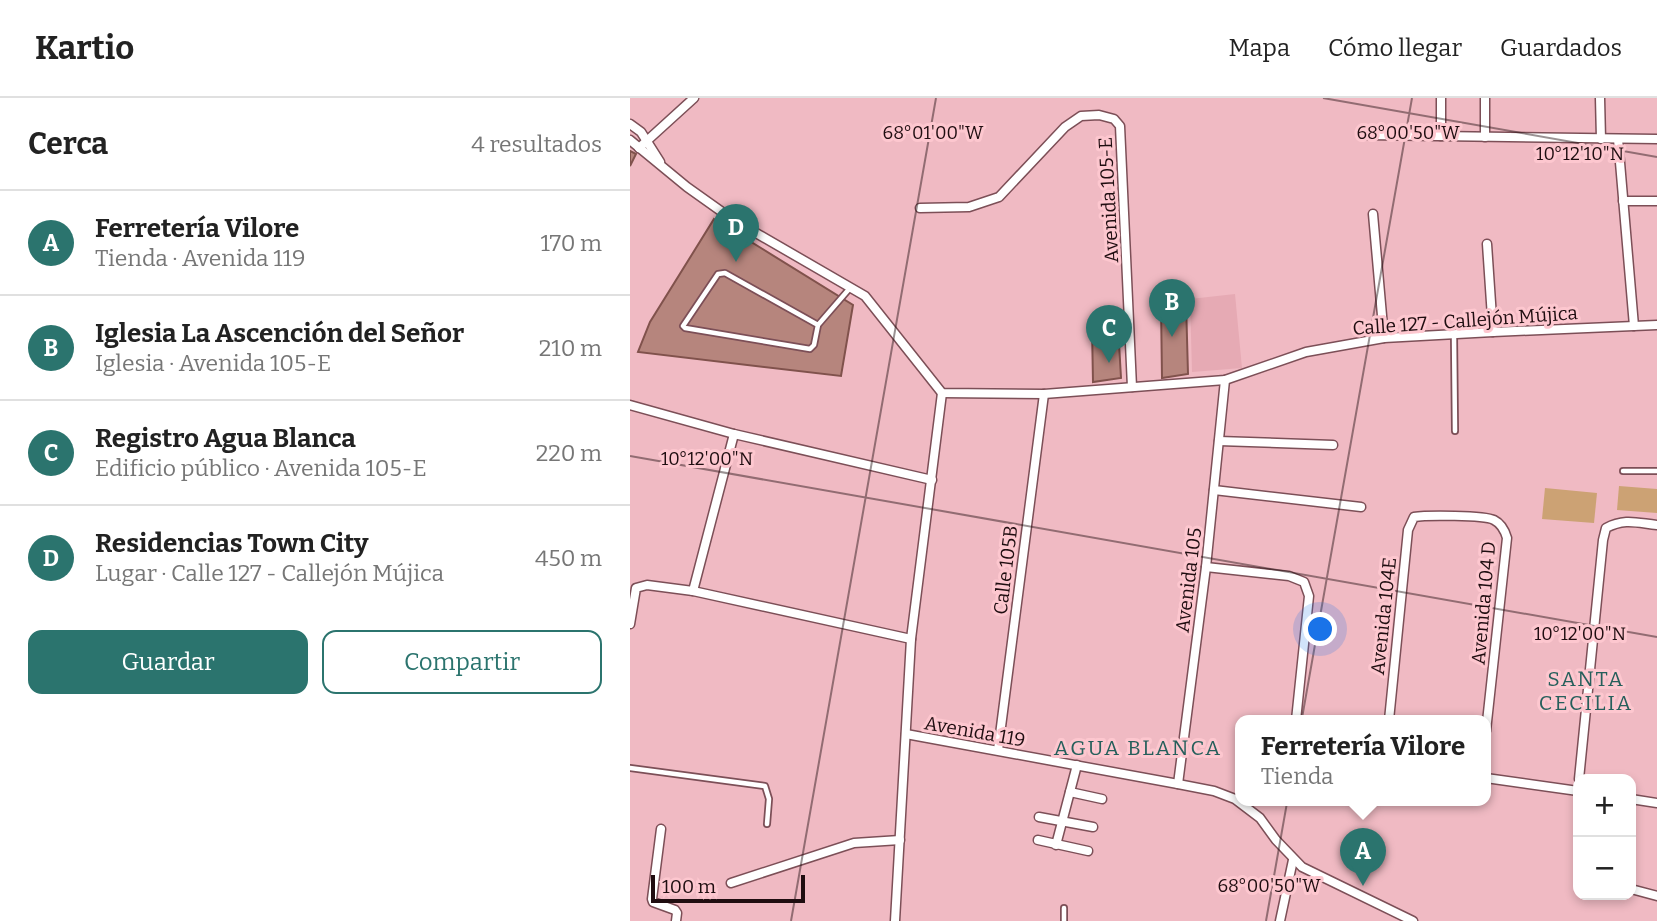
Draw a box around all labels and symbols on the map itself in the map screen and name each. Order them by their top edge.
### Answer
text: 68°01'00"W [883,122,984,144]
text: 68°00'50"W [1356,122,1460,144]
street label: Avenida 105-E [1094,136,1123,264]
text: 10°12'10"N [1536,143,1624,165]
pin: D [713,204,759,262]
pin: B [1149,279,1195,337]
street label: Calle 127 - Callejón Mújica [1352,301,1579,340]
pin: C [1086,305,1132,363]
text: 10°12'00"N [661,448,753,470]
street label: Calle 105B [989,524,1022,616]
street label: Avenida 105 [1171,526,1206,634]
street label: Avenida 104 D [1467,540,1500,666]
street label: Avenida 104E [1366,556,1401,676]
your location [1303,612,1337,646]
text: 10°12'00"N [1534,623,1626,645]
district label: SANTA CECILIA [1539,666,1633,716]
street label: Avenida 119 [923,711,1027,752]
district label: AGUA BLANCA [1054,735,1222,761]
pin: A [1340,828,1386,886]
scale bar [651,872,805,904]
text: 68°00'50"W [1217,875,1321,897]

